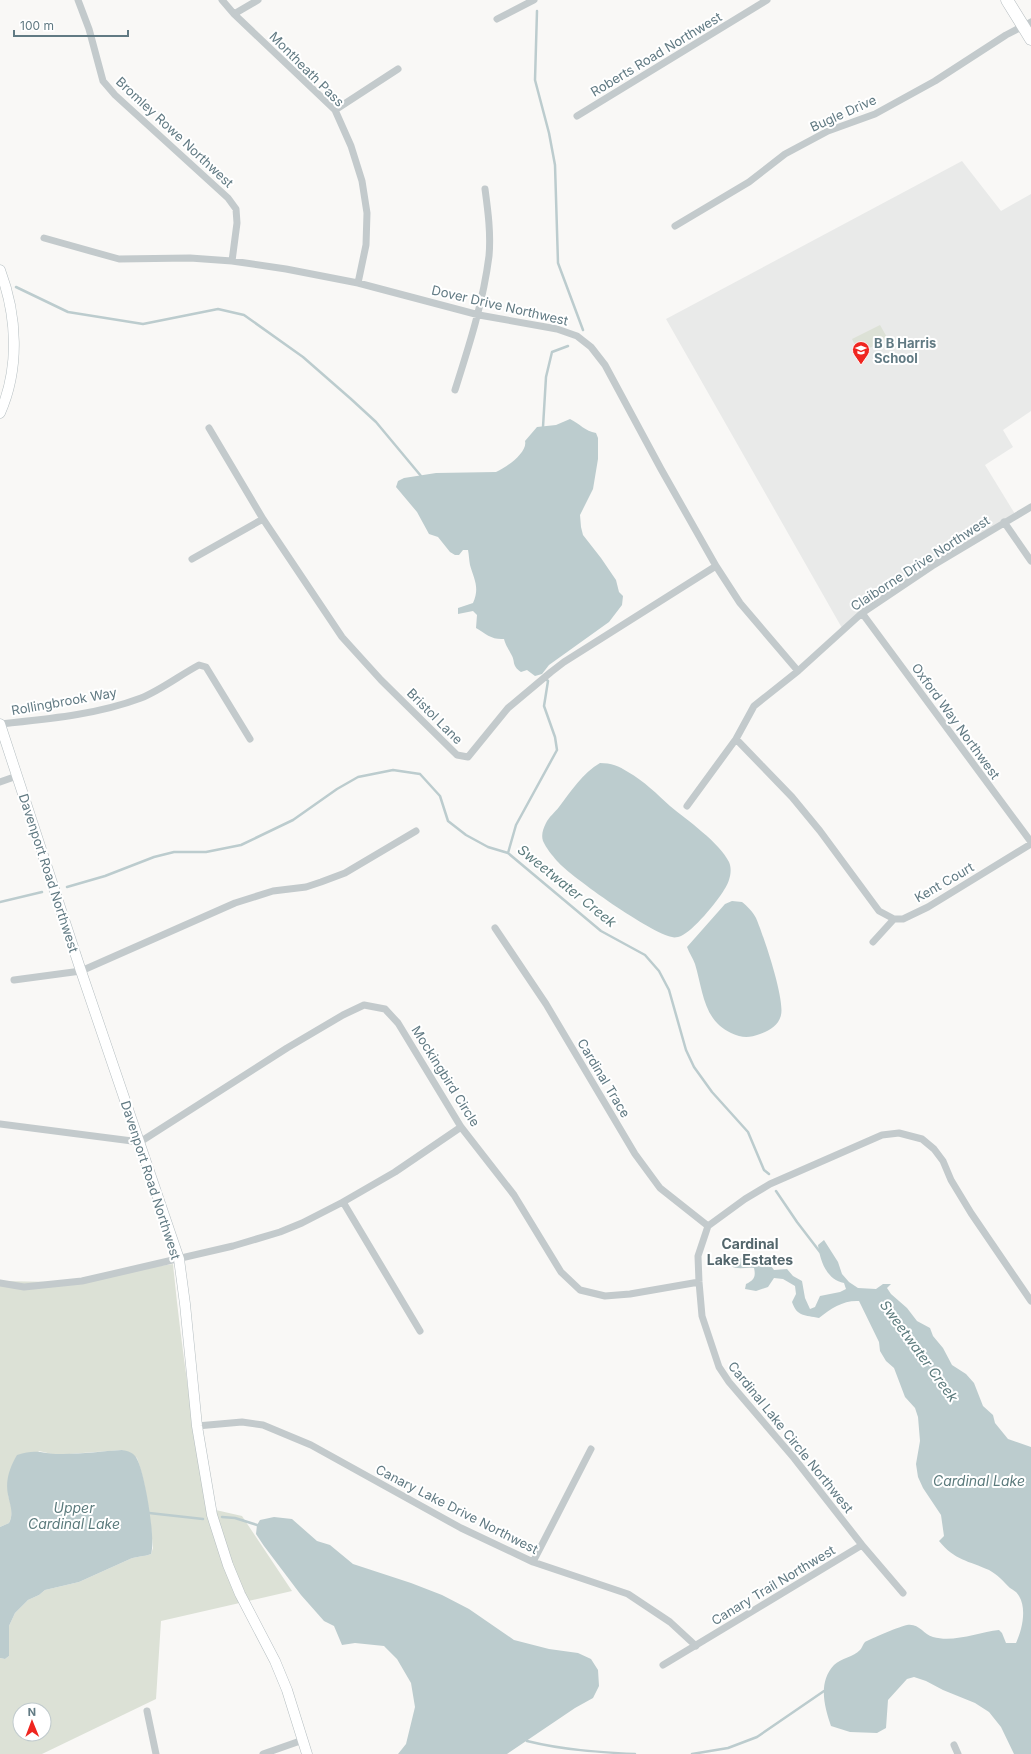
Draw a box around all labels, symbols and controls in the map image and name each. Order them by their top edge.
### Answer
street label: Roberts Road Northwest [588,9,724,99]
scale bar [14,12,128,38]
text: 100 m [20,18,54,33]
street label: Montheath Pass [266,28,348,110]
street label: Bromley Rowe Northwest [113,73,237,191]
street label: Bugle Drive [807,91,879,135]
street label: Dover Drive Northwest [430,281,570,329]
place label: B B Harris School [874,335,936,366]
school or university icon: B B Harris School [851,340,871,365]
street label: Claiborne Drive Northwest [848,512,992,614]
street label: Oxford Way Northwest [908,660,1004,782]
street label: Rollingbrook Way [10,684,118,718]
street label: Bristol Lane [404,685,466,747]
street label: Davenport Road Northwest [16,791,82,955]
water label: Sweetwater Creek [515,841,620,931]
street label: Kent Court [912,859,976,905]
street label: Mockingbird Circle [409,1023,483,1129]
street label: Cardinal Trace [574,1036,634,1120]
street label: Davenport Road Northwest [118,1098,184,1262]
district label: Cardinal Lake Estates [707,1235,793,1268]
water label: Sweetwater Creek [877,1296,962,1405]
street label: Cardinal Lake Circle Northwest [725,1358,857,1516]
street label: Canary Lake Drive Northwest [373,1461,541,1557]
water label: Cardinal Lake [933,1472,1025,1489]
water label: Upper Cardinal Lake [28,1499,120,1532]
street label: Canary Trail Northwest [708,1542,838,1628]
north arrow [12,1702,52,1742]
text: N [28,1705,36,1719]

